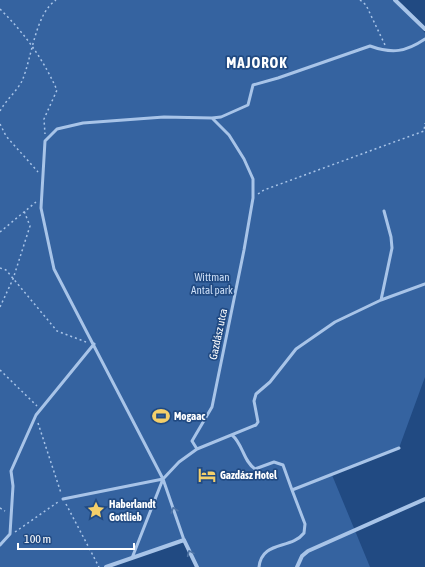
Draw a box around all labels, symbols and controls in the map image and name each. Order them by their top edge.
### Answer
district label: MAJOROK [226,54,288,71]
park label: Wittman Antal park [191,271,233,296]
street label: Gazdász utca [207,307,229,361]
sports icon: Mogaac [151,406,171,426]
place label: Mogaac [174,410,206,422]
hotel icon: Gazdász Hotel [197,465,217,485]
place label: Gazdász Hotel [220,469,278,481]
place label: Haberlandt Gottlieb [109,498,157,523]
place icon: Haberlandt Gottlieb [86,500,106,520]
one-way arrow [170,506,178,513]
scale bar [18,525,134,551]
text: 100 m [24,532,51,546]
one-way arrow [187,550,195,557]

